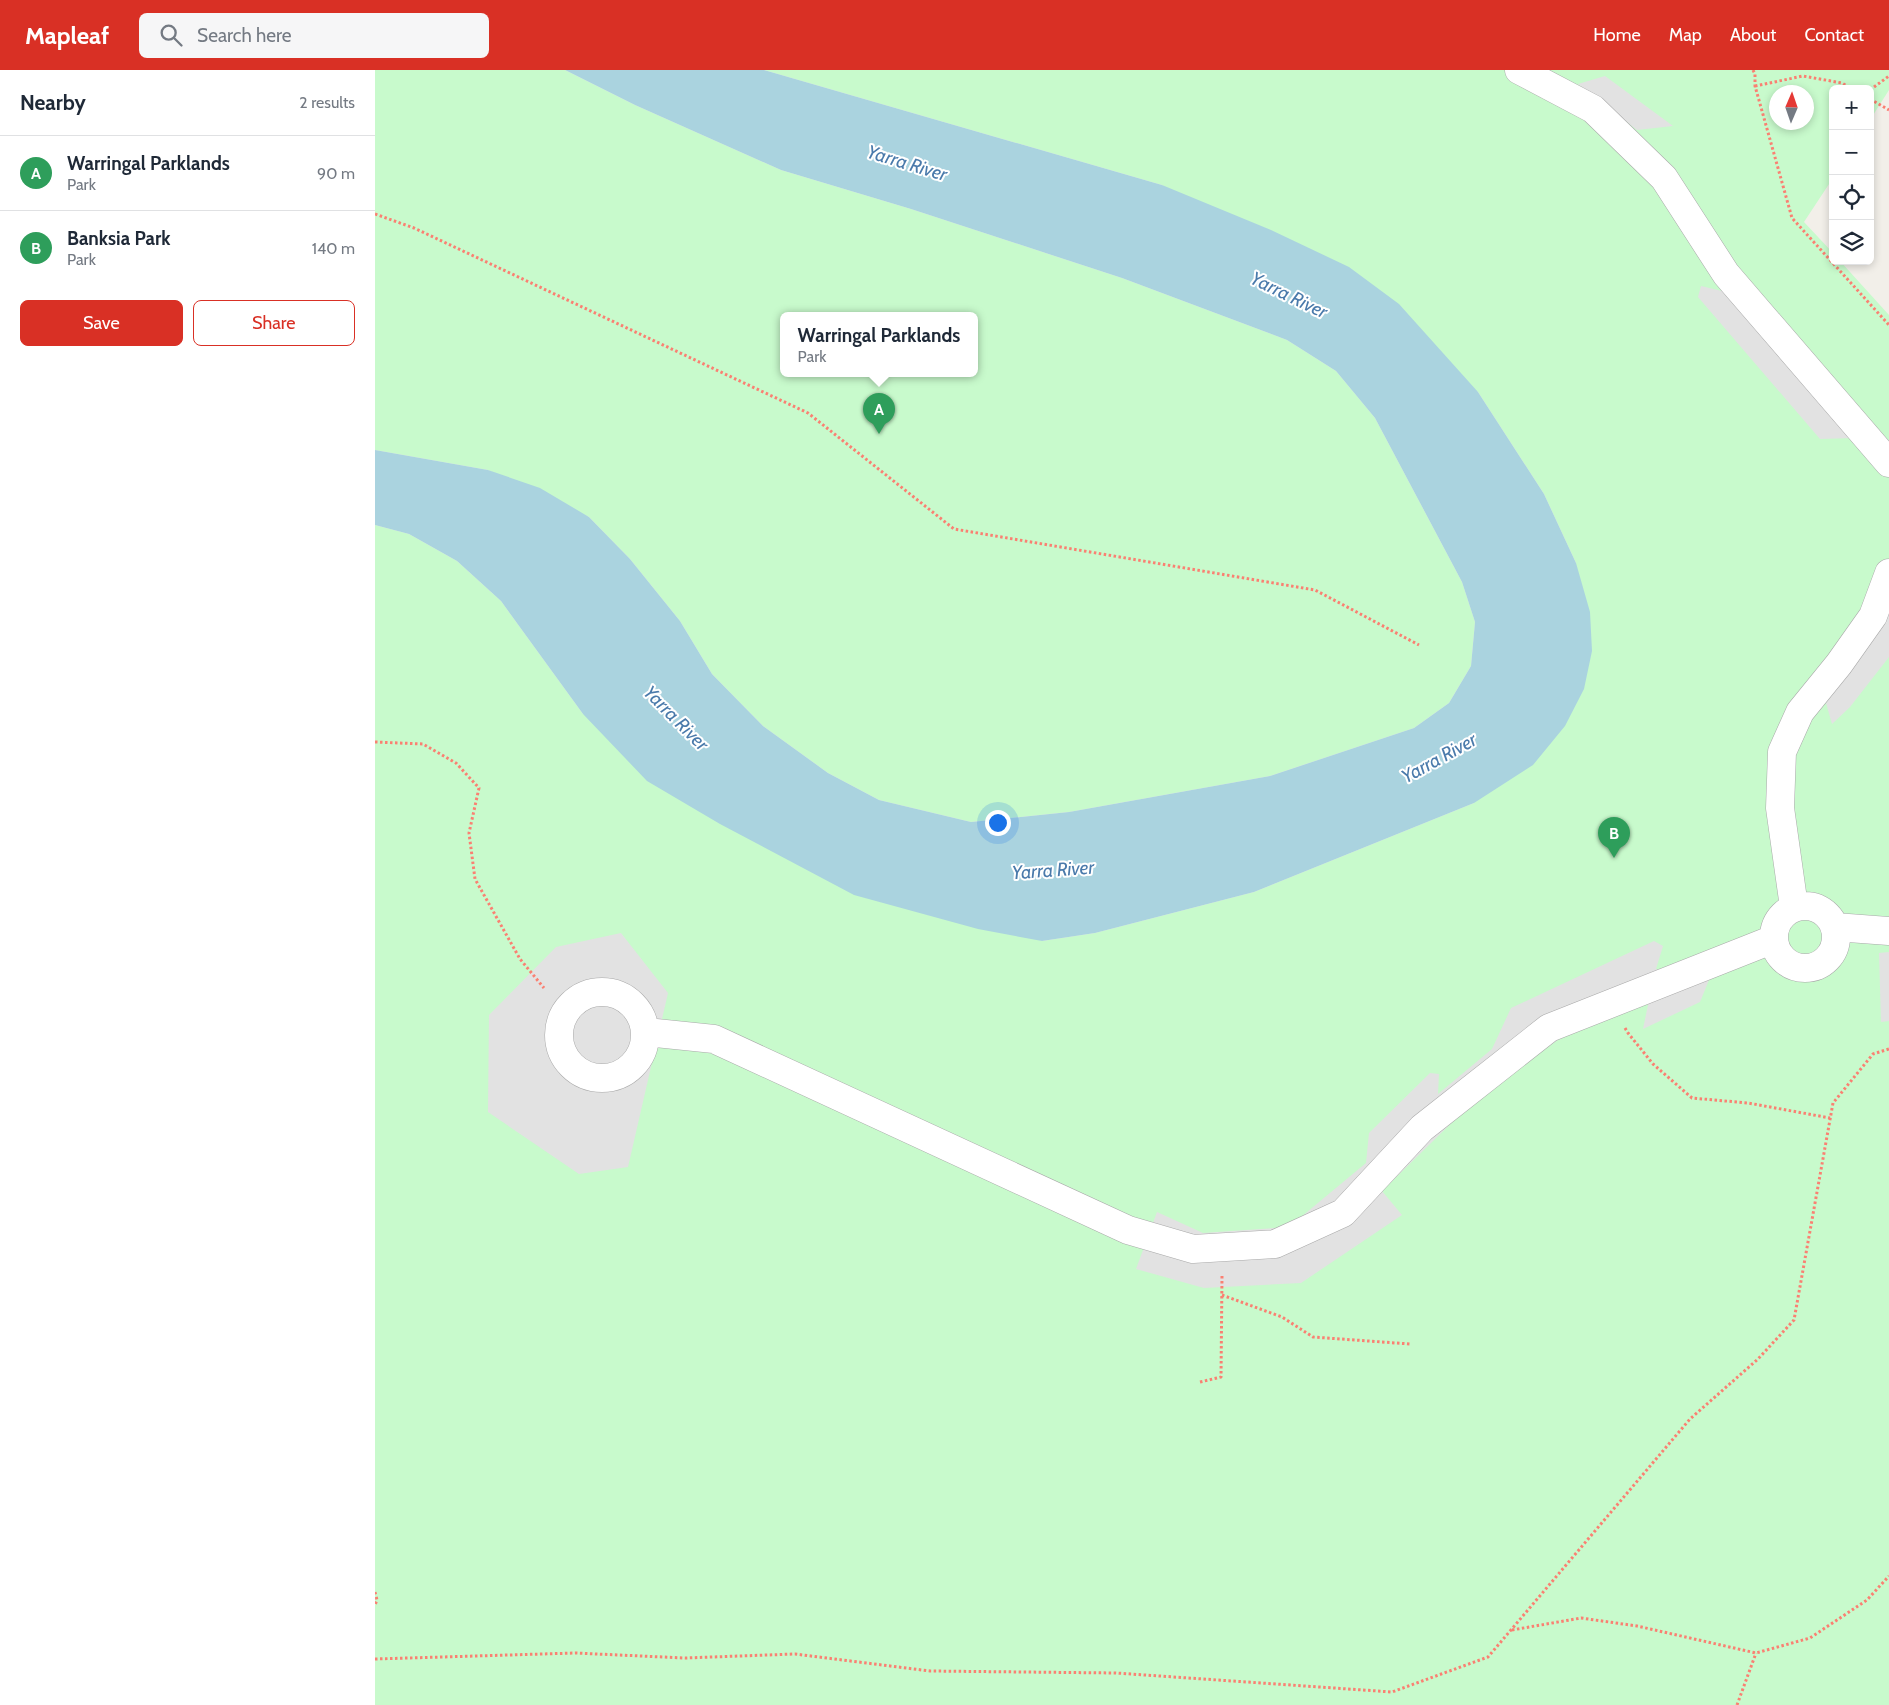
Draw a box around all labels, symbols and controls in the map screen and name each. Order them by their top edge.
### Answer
search box [139,13,489,58]
text: Mapleaf [25,21,109,50]
icon: search [157,21,185,49]
text: Search here [197,24,291,47]
text: Home [1593,24,1641,46]
text: Map [1669,24,1702,46]
text: About [1730,24,1776,46]
text: Contact [1804,24,1864,46]
north arrow [1769,85,1814,130]
map controls [1829,85,1874,265]
button: + [1829,85,1874,130]
text: Nearby [20,90,86,115]
text: 2 results [299,93,355,112]
button: − [1829,130,1874,175]
water label: Yarra River [864,140,951,186]
text: Warringal Parklands [67,152,230,175]
text: A [31,164,41,183]
text: 90 m [317,164,355,183]
text: Park [67,175,96,194]
button: locate [1829,175,1874,220]
button: layers [1829,220,1874,265]
text: Banksia Park [67,227,170,250]
text: B [31,239,41,258]
text: 140 m [312,239,355,258]
text: Park [67,250,96,269]
water label: Yarra River [1247,267,1332,324]
button: Save [20,300,183,346]
button: Share [193,300,355,346]
popup [780,312,978,377]
text: Warringal Parklands [798,324,960,347]
text: Park [798,347,826,366]
pin: A [863,393,895,434]
water label: Yarra River [639,681,714,756]
water label: Yarra River [1397,727,1482,788]
your location [985,810,1011,836]
pin: B [1598,817,1630,858]
water label: Yarra River [1011,856,1096,884]

